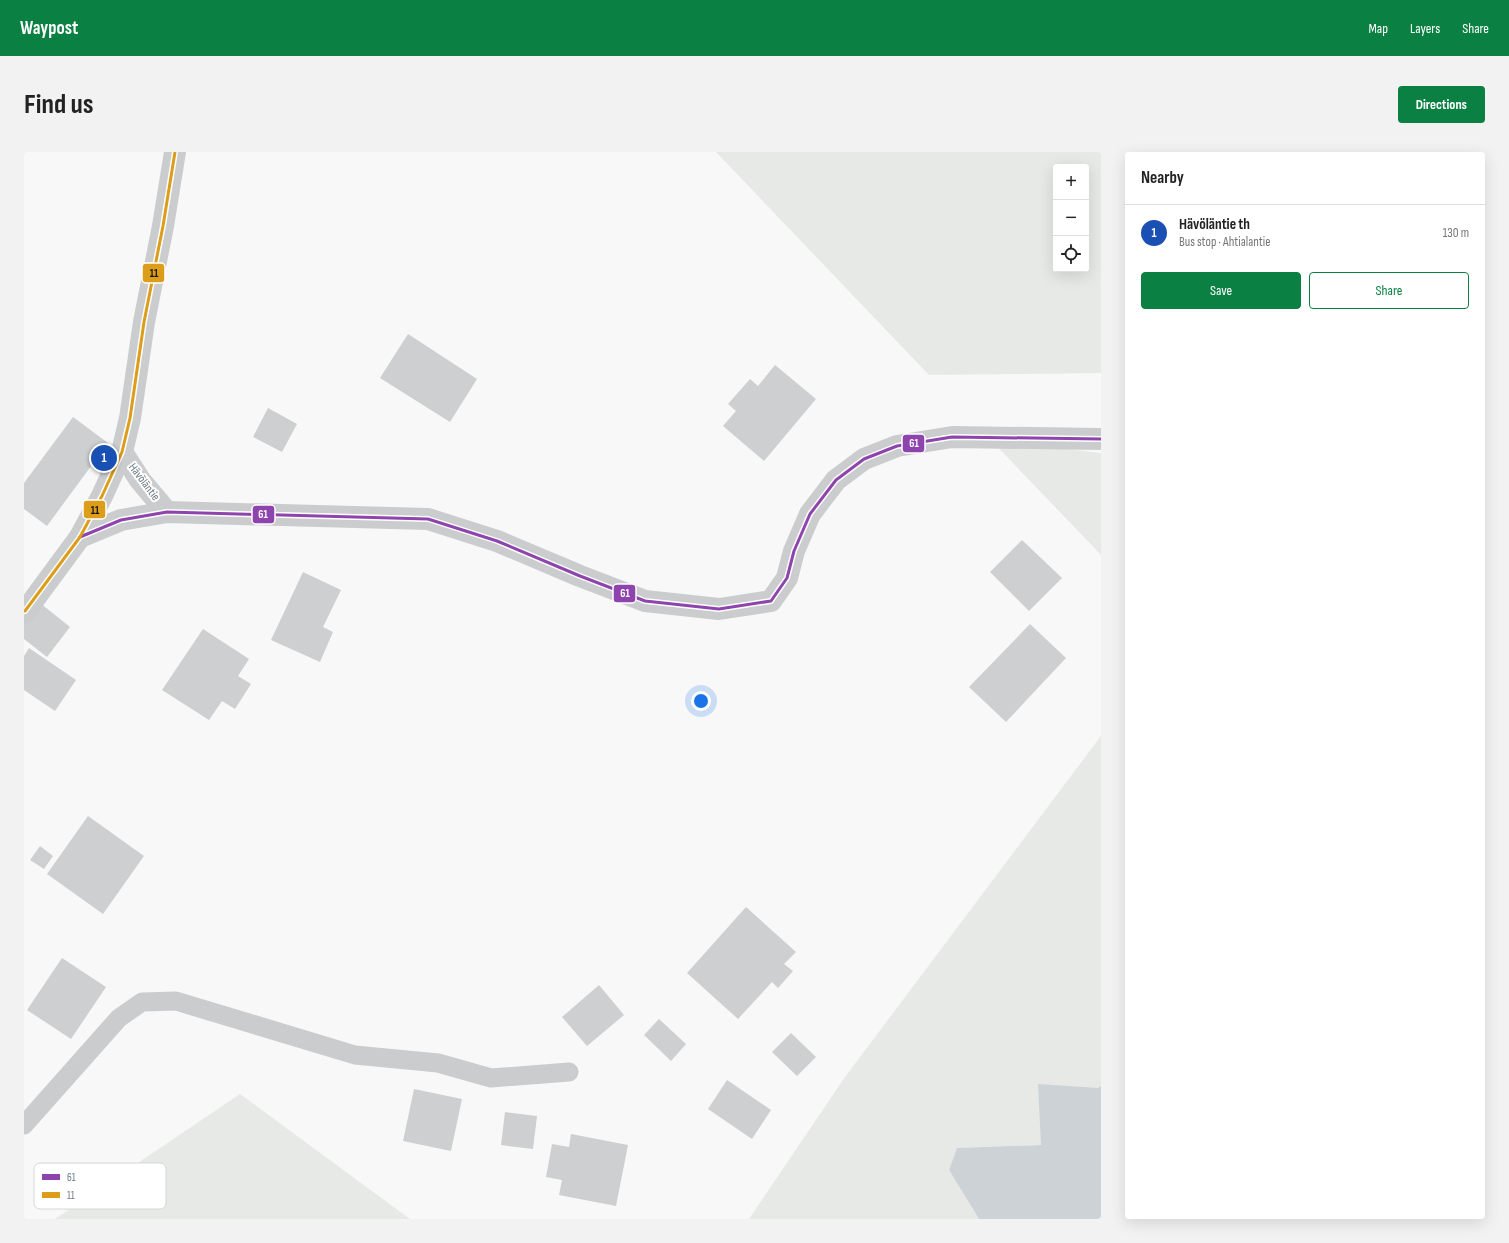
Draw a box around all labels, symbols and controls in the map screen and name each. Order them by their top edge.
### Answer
text: Waypost [20,17,78,40]
text: Map [1368,20,1388,37]
text: Layers [1410,20,1440,37]
text: Share [1462,20,1489,37]
button: Directions [1398,86,1485,123]
text: Find us [24,88,93,121]
map controls [1053,164,1089,272]
button: + [1053,164,1089,200]
text: Nearby [1141,168,1184,188]
button: − [1053,200,1089,236]
text: Hävöläntie th [1179,215,1250,234]
text: 1 [1151,225,1157,241]
text: 130 m [1443,225,1469,241]
text: Bus stop · Ahtialantie [1179,234,1270,250]
button: locate [1053,236,1089,272]
line badge: 11 [142,263,165,283]
text: 11 [150,267,159,280]
button: Save [1141,272,1301,309]
button: Share [1309,272,1469,309]
line badge: 61 [902,434,925,453]
text: 61 [909,437,919,450]
pin: 1 [91,443,117,473]
street label: Hävöläntie [125,460,163,504]
line badge: 11 [83,500,106,519]
text: 11 [91,504,100,517]
line badge: 61 [252,505,275,524]
text: 61 [258,508,268,521]
line badge: 61 [613,584,636,603]
text: 61 [620,587,630,600]
your location [691,691,711,711]
legend [34,1163,166,1209]
text: 61 [67,1171,76,1184]
text: 11 [67,1189,75,1202]

